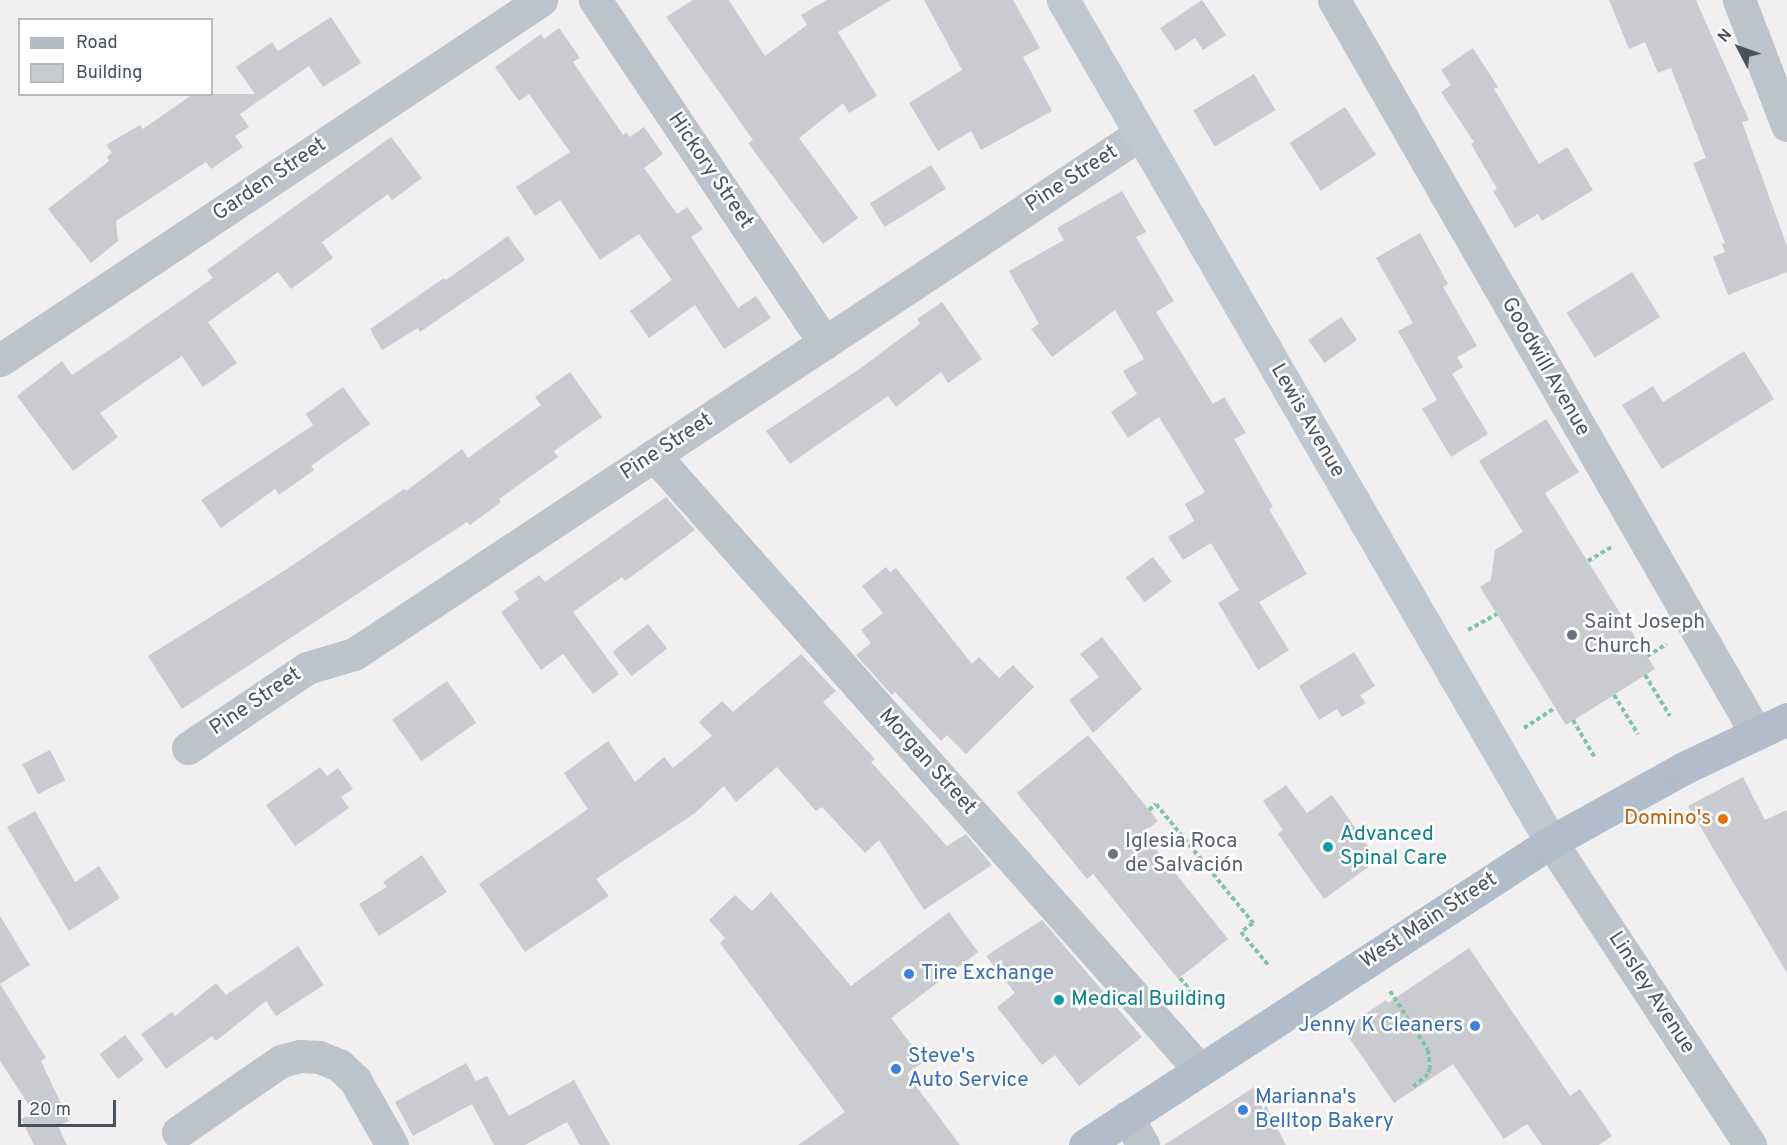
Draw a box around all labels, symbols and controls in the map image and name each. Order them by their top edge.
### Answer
legend [18,18,213,96]
north arrow [1709,18,1769,78]
text: N [1714,25,1737,47]
text: Road [76,32,118,55]
text: Building [76,62,142,85]
street label: Hickory Street [662,108,758,234]
street label: Garden Street [209,133,331,227]
street label: Pine Street [1021,140,1123,218]
street label: Goodwill Avenue [1495,293,1595,441]
street label: Lewis Avenue [1264,359,1350,483]
street label: Pine Street [616,408,718,486]
place label: Saint Joseph Church [1584,610,1705,660]
marker: Saint Joseph Church [1565,628,1579,642]
street label: Pine Street [206,662,306,742]
street label: Morgan Street [873,704,981,820]
place label: Domino's [1624,806,1711,832]
marker: Domino's [1716,812,1730,826]
place label: Advanced Spinal Care [1340,822,1447,872]
place label: Iglesia Roca de Salvación [1125,829,1243,879]
marker: Advanced Spinal Care [1321,840,1335,854]
marker: Iglesia Roca de Salvación [1106,847,1120,861]
street label: West Main Street [1356,867,1502,975]
street label: Linsley Avenue [1602,927,1700,1059]
place label: Tire Exchange [921,961,1054,987]
marker: Tire Exchange [902,967,916,981]
place label: Medical Building [1071,987,1226,1013]
marker: Medical Building [1052,993,1066,1007]
place label: Jenny K Cleaners [1298,1013,1463,1039]
marker: Jenny K Cleaners [1468,1019,1482,1033]
place label: Steve's Auto Service [908,1044,1028,1094]
marker: Steve's Auto Service [889,1062,903,1076]
place label: Marianna's Belltop Bakery [1255,1085,1394,1135]
scale bar [21,1088,118,1126]
text: 20 m [29,1099,71,1122]
marker: Marianna's Belltop Bakery [1236,1103,1250,1117]

